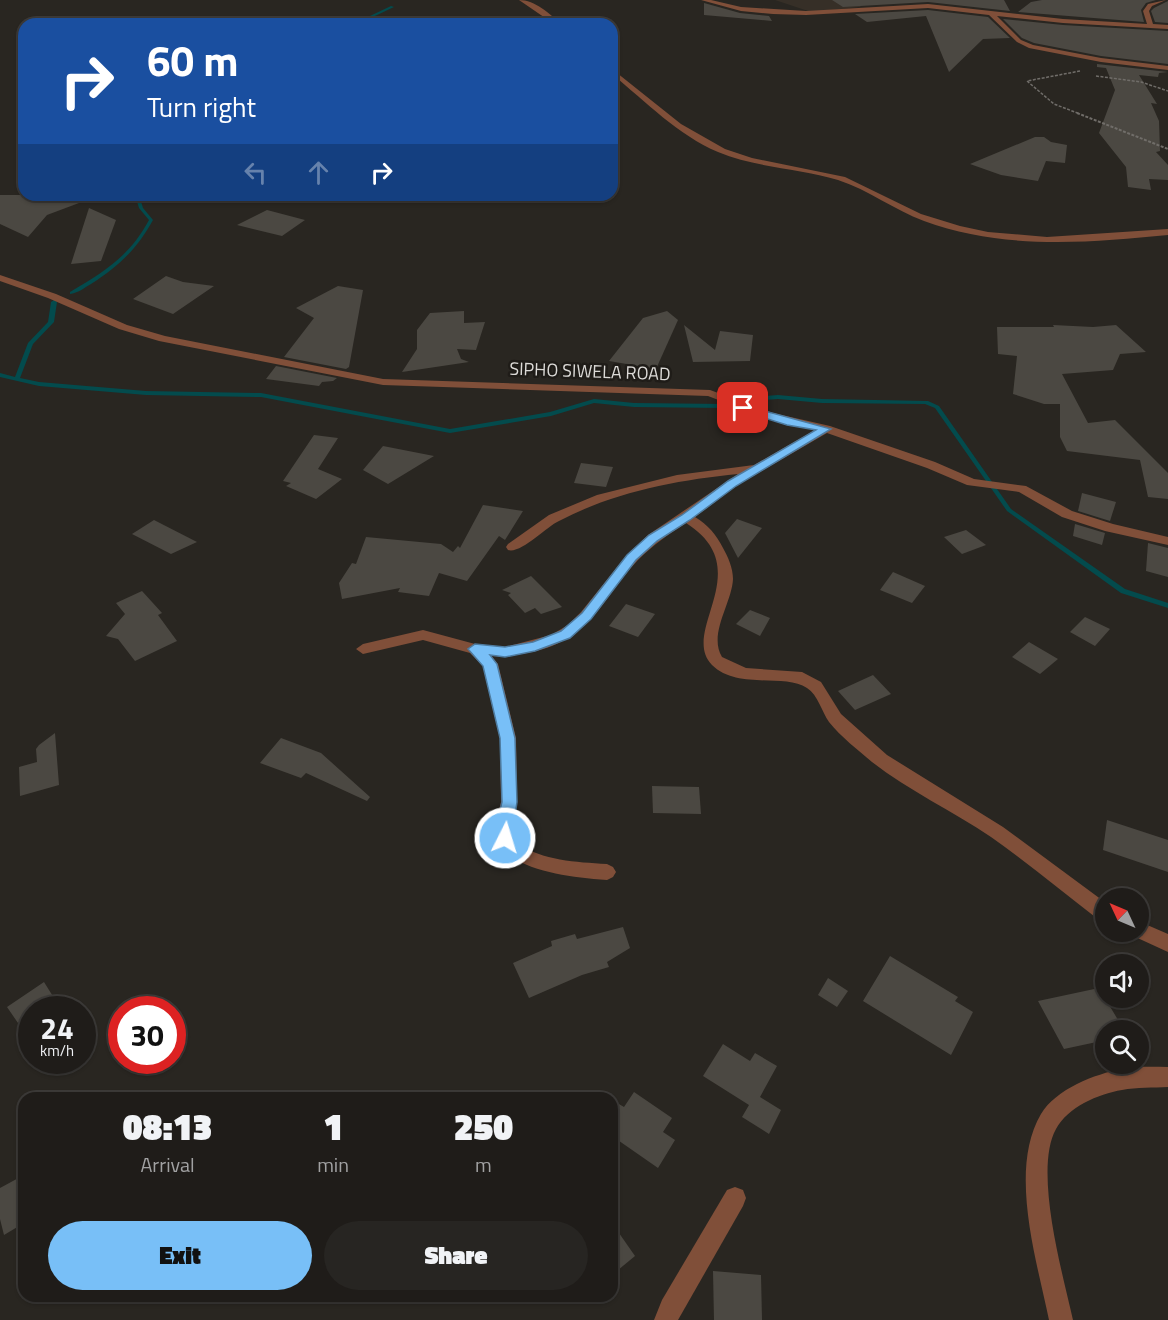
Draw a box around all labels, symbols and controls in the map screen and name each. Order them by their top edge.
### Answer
text: 60 m [147,28,239,92]
icon: right [48,42,126,120]
text: Turn right [147,86,256,127]
icon: left [239,156,272,189]
icon: ahead [302,156,335,189]
icon: right [365,156,398,189]
street label: SIPHO SIWELA ROAD [509,355,671,387]
pin [717,382,768,433]
icon: arrive [726,391,759,424]
position arrow [473,806,537,870]
north arrow [1095,888,1149,942]
map controls [1095,888,1149,1074]
button: sound [1095,954,1149,1008]
speed limit sign: 30 [108,996,186,1074]
text: 24 [40,1005,74,1051]
button: search [1095,1020,1149,1074]
text: km/h [40,1039,74,1062]
text: 08:13 [123,1099,212,1154]
text: 1 [323,1099,343,1154]
text: 250 [454,1099,513,1154]
text: Arrival [140,1149,195,1180]
text: min [317,1149,349,1180]
text: m [475,1149,492,1180]
button: Exit [48,1221,312,1290]
button: Share [324,1221,588,1290]

